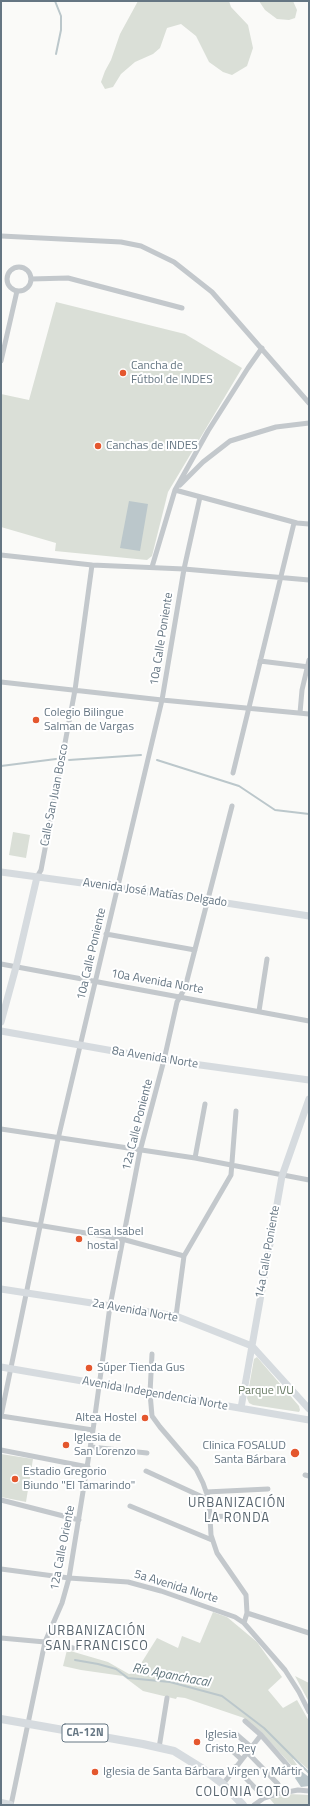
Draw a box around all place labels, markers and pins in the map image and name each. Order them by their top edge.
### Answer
place label: Cancha de Fútbol de INDES [131,359,213,387]
marker: Cancha de Fútbol de INDES [118,368,128,378]
place label: Canchas de INDES [106,439,198,453]
marker: Canchas de INDES [93,441,103,451]
place label: Colegio Bilingue Salman de Vargas [44,706,134,734]
marker: Colegio Bilingue Salman de Vargas [31,715,41,725]
place label: Casa Isabel hostal [87,1225,143,1253]
marker: Casa Isabel hostal [74,1234,84,1244]
place label: Súper Tienda Gus [97,1361,185,1375]
marker: Súper Tienda Gus [84,1363,94,1373]
place label: Altea Hostel [75,1411,137,1425]
marker: Altea Hostel [140,1413,150,1423]
place label: Iglesia de San Lorenzo [74,1431,136,1459]
place label: Clinica FOSALUD Santa Bárbara [202,1439,286,1467]
marker: Iglesia de San Lorenzo [61,1440,71,1450]
marker: Clinica FOSALUD Santa Bárbara [289,1447,301,1459]
place label: Estadio Gregorio Biundo "El Tamarindo" [23,1465,135,1493]
marker: Estadio Gregorio Biundo "El Tamarindo" [10,1474,20,1484]
place label: Iglesia Cristo Rey [205,1728,256,1756]
marker: Iglesia Cristo Rey [192,1737,202,1747]
place label: Iglesia de Santa Bárbara Virgen y Mártir [103,1765,302,1779]
marker: Iglesia de Santa Bárbara Virgen y Mártir [90,1767,100,1777]

